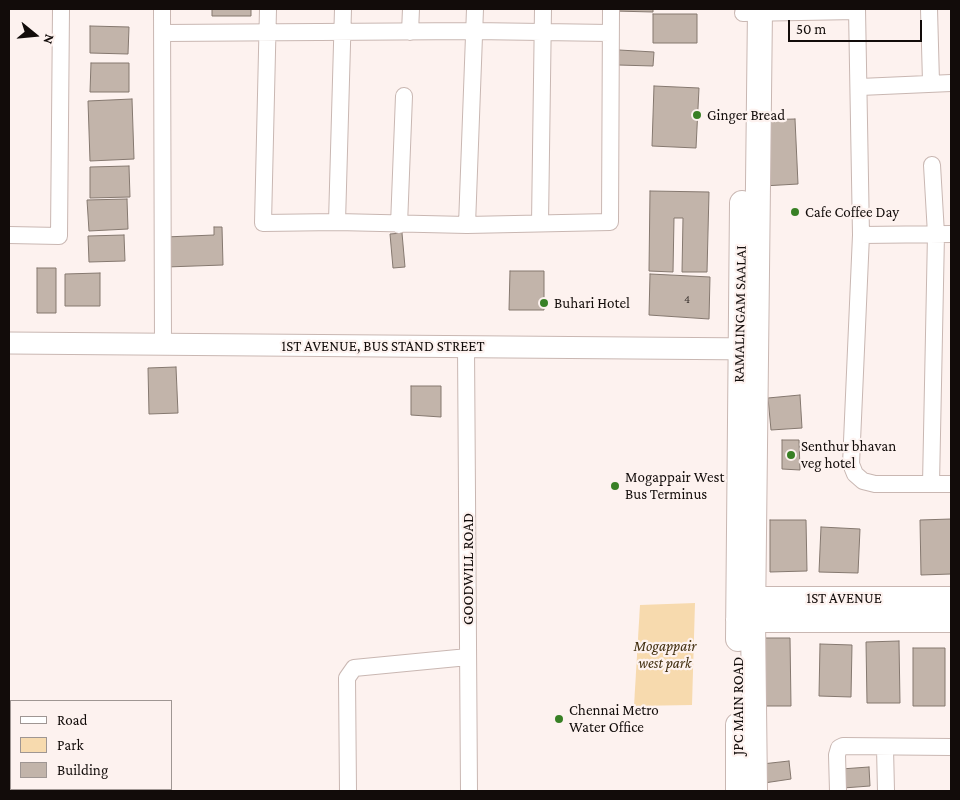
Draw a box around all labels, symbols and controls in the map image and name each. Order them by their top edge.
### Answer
north arrow [10,10,60,60]
scale bar [790,10,924,42]
text: 50 m [796,21,826,37]
text: N [40,32,58,46]
place label: Ginger Bread [707,106,785,124]
marker: Ginger Bread [691,109,703,121]
place label: Cafe Coffee Day [805,203,899,221]
marker: Cafe Coffee Day [789,206,801,218]
street label: RAMALINGAM SAALAI [730,245,750,383]
house number: 4 [684,292,690,306]
place label: Buhari Hotel [554,294,630,312]
marker: Buhari Hotel [538,297,550,309]
street label: 1ST AVENUE, BUS STAND STREET [281,337,485,355]
place label: Senthur bhavan veg hotel [801,437,896,472]
marker: Senthur bhavan veg hotel [785,449,797,461]
place label: Mogappair West Bus Terminus [625,468,724,503]
marker: Mogappair West Bus Terminus [609,480,621,492]
street label: GOODWILL ROAD [459,513,477,625]
street label: 1ST AVENUE [806,589,882,607]
park label: Mogappair west park [633,637,697,672]
street label: JPC MAIN ROAD [729,657,747,755]
legend [10,700,172,790]
place label: Chennai Metro Water Office [569,701,659,736]
text: Road [57,712,87,728]
marker: Chennai Metro Water Office [553,713,565,725]
text: Park [57,737,84,753]
text: Building [57,762,108,778]

